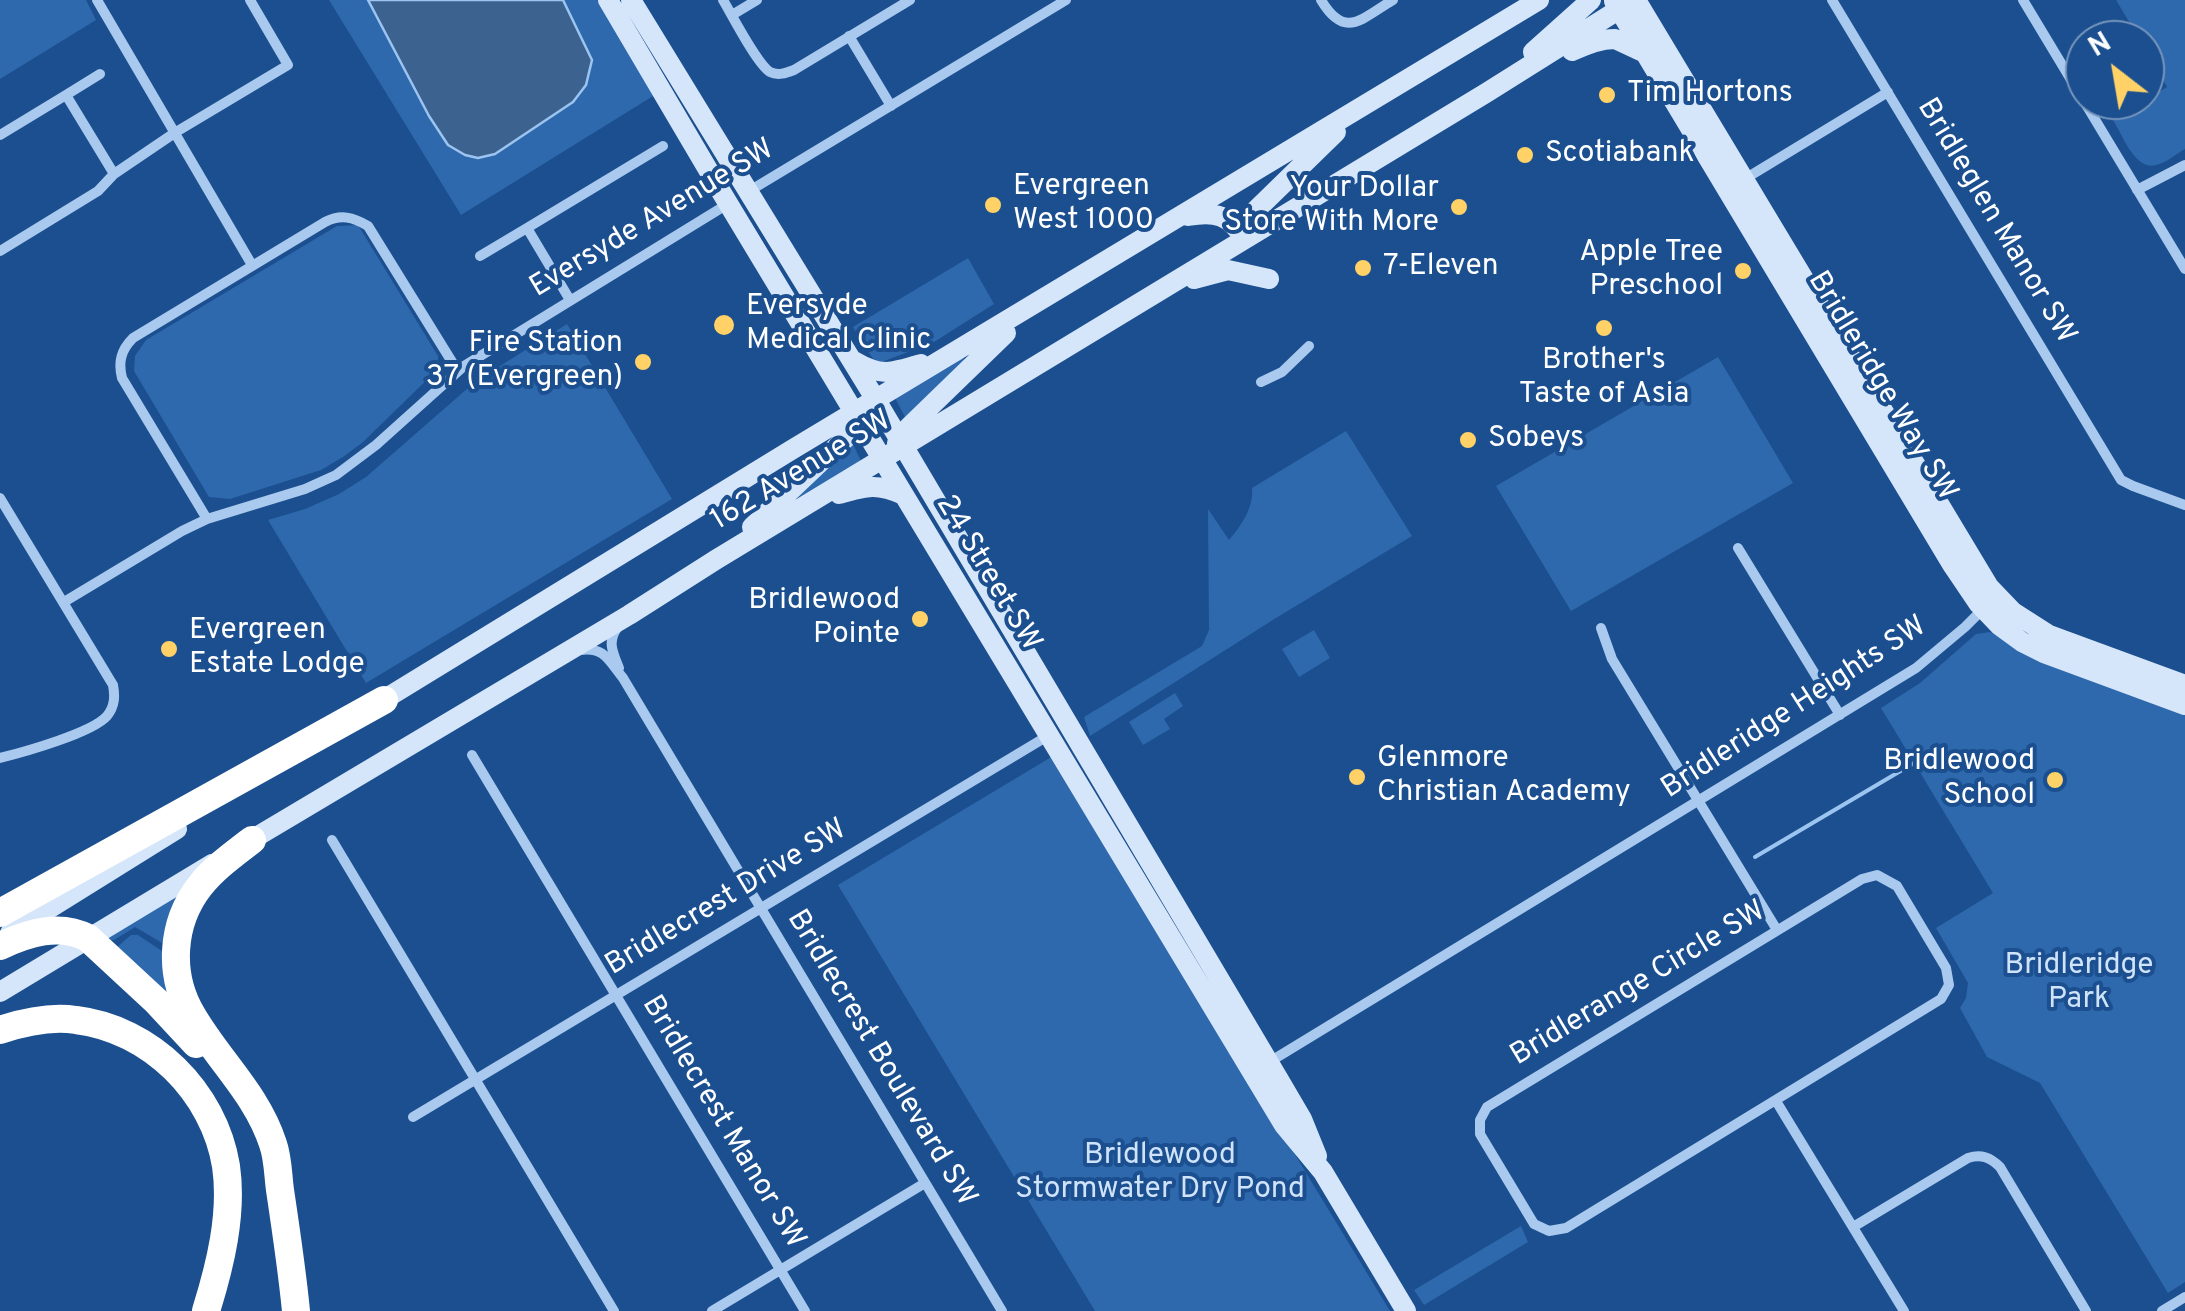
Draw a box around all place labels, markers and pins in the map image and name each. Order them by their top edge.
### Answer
place label: Tim Hortons [1627,77,1793,113]
marker: Tim Hortons [1596,84,1618,106]
place label: Scotiabank [1545,137,1695,173]
marker: Scotiabank [1514,144,1536,166]
place label: Evergreen West 1000 [1013,170,1154,240]
place label: Your Dollar Store With More [1224,172,1439,242]
marker: Evergreen West 1000 [982,194,1004,216]
marker: Your Dollar Store With More [1448,196,1470,218]
place label: Apple Tree Preschool [1579,236,1723,306]
place label: 7-Eleven [1383,250,1499,286]
marker: 7-Eleven [1352,257,1374,279]
marker: Apple Tree Preschool [1732,260,1754,282]
place label: Eversyde Medical Clinic [746,290,931,360]
marker: Eversyde Medical Clinic [711,312,737,338]
marker: Brother's Taste of Asia [1593,317,1615,339]
place label: Fire Station 37 (Evergreen) [426,327,623,398]
place label: Brother's Taste of Asia [1519,344,1689,414]
marker: Fire Station 37 (Evergreen) [632,351,654,373]
place label: Sobeys [1488,422,1584,458]
marker: Sobeys [1457,429,1479,451]
place label: Bridlewood Pointe [748,584,900,654]
marker: Bridlewood Pointe [909,608,931,630]
place label: Evergreen Estate Lodge [189,614,365,684]
marker: Evergreen Estate Lodge [158,638,180,660]
place label: Glenmore Christian Academy [1377,742,1631,812]
place label: Bridlewood School [1883,745,2035,816]
marker: Glenmore Christian Academy [1346,766,1368,788]
marker: Bridlewood School [2044,769,2066,791]

